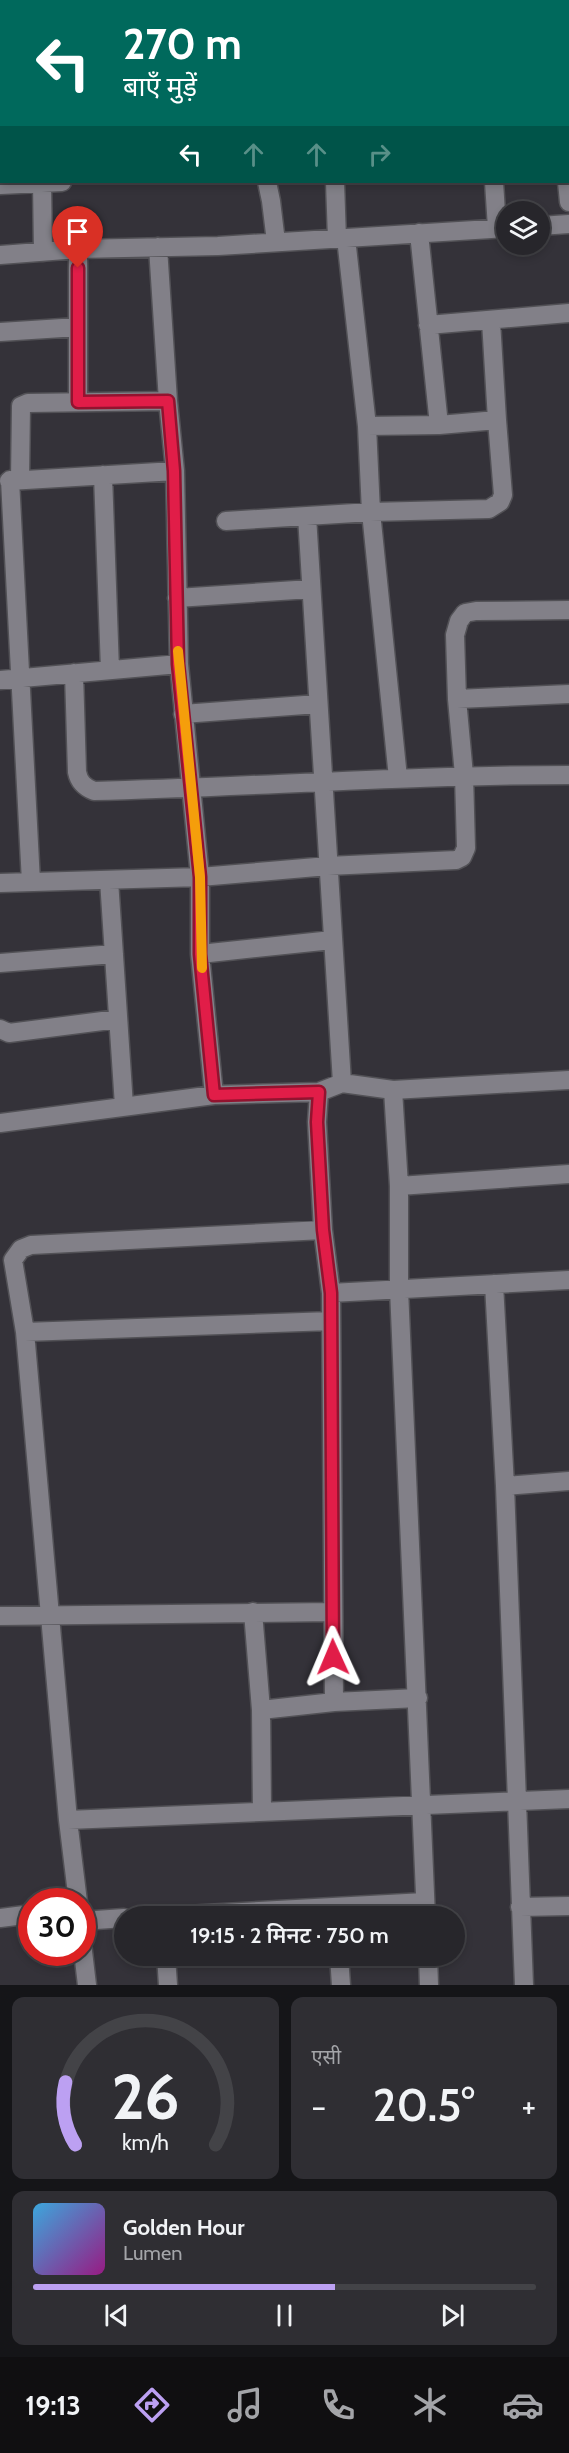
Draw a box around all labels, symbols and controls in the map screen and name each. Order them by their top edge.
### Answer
text: 270 m [123,18,242,70]
icon: left [24,24,102,102]
text: बाएँ मुड़ें [123,70,197,103]
icon: left [174,138,207,171]
icon: ahead [237,138,270,171]
icon: ahead [300,138,333,171]
icon: right [363,138,396,171]
map controls [496,201,550,255]
button: layers [496,201,550,255]
pin [52,206,103,268]
icon: arrive [61,215,94,248]
position arrow [301,1625,365,1689]
speed limit sign: 30 [18,1888,96,1966]
text: 19:15 · 2 मिनट · 750 m [190,1922,389,1949]
text: एसी [312,2045,341,2069]
text: 26 [111,2059,179,2135]
text: 20.5° [373,2078,475,2132]
text: − [312,2086,326,2126]
text: + [521,2086,536,2126]
text: km/h [122,2129,169,2155]
text: Golden Hour [123,2214,244,2241]
text: Lumen [123,2241,182,2265]
icon: previous [100,2299,133,2332]
icon: pause [268,2299,301,2332]
icon: next [436,2299,469,2332]
icon: directions [131,2384,173,2426]
icon: music [224,2384,266,2426]
icon: phone [317,2384,359,2426]
icon: climate [409,2384,451,2426]
icon: car [502,2384,544,2426]
text: 19:13 [25,2389,81,2422]

